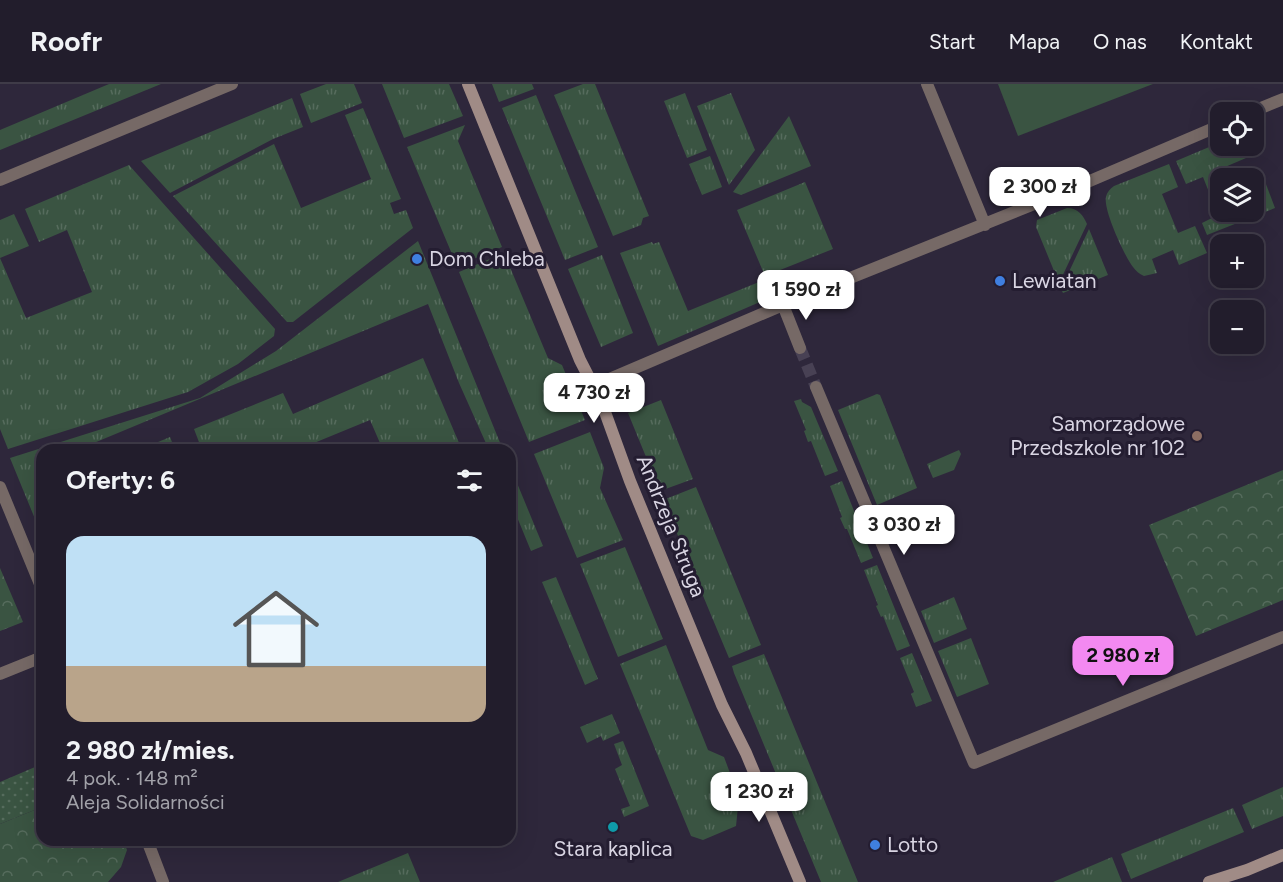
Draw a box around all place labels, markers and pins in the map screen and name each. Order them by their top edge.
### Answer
pin: 2 300 zł [978,167,1102,218]
place label: Dom Chleba [429,246,545,271]
marker: Dom Chleba [410,252,424,266]
place label: Lewiatan [1012,268,1096,293]
pin: 1 590 zł [744,270,868,321]
marker: Lewiatan [993,274,1007,288]
pin: 4 730 zł [532,373,656,424]
place label: Samorządowe Przedszkole nr 102 [1010,411,1185,460]
marker: Samorządowe Przedszkole nr 102 [1190,429,1204,443]
pin: 3 030 zł [842,505,966,556]
pin: 2 980 zł [1061,636,1185,687]
pin: 1 230 zł [697,772,821,823]
marker: Stara kaplica [606,820,620,834]
place label: Lotto [887,832,938,857]
place label: Stara kaplica [553,836,673,861]
marker: Lotto [868,838,882,852]

